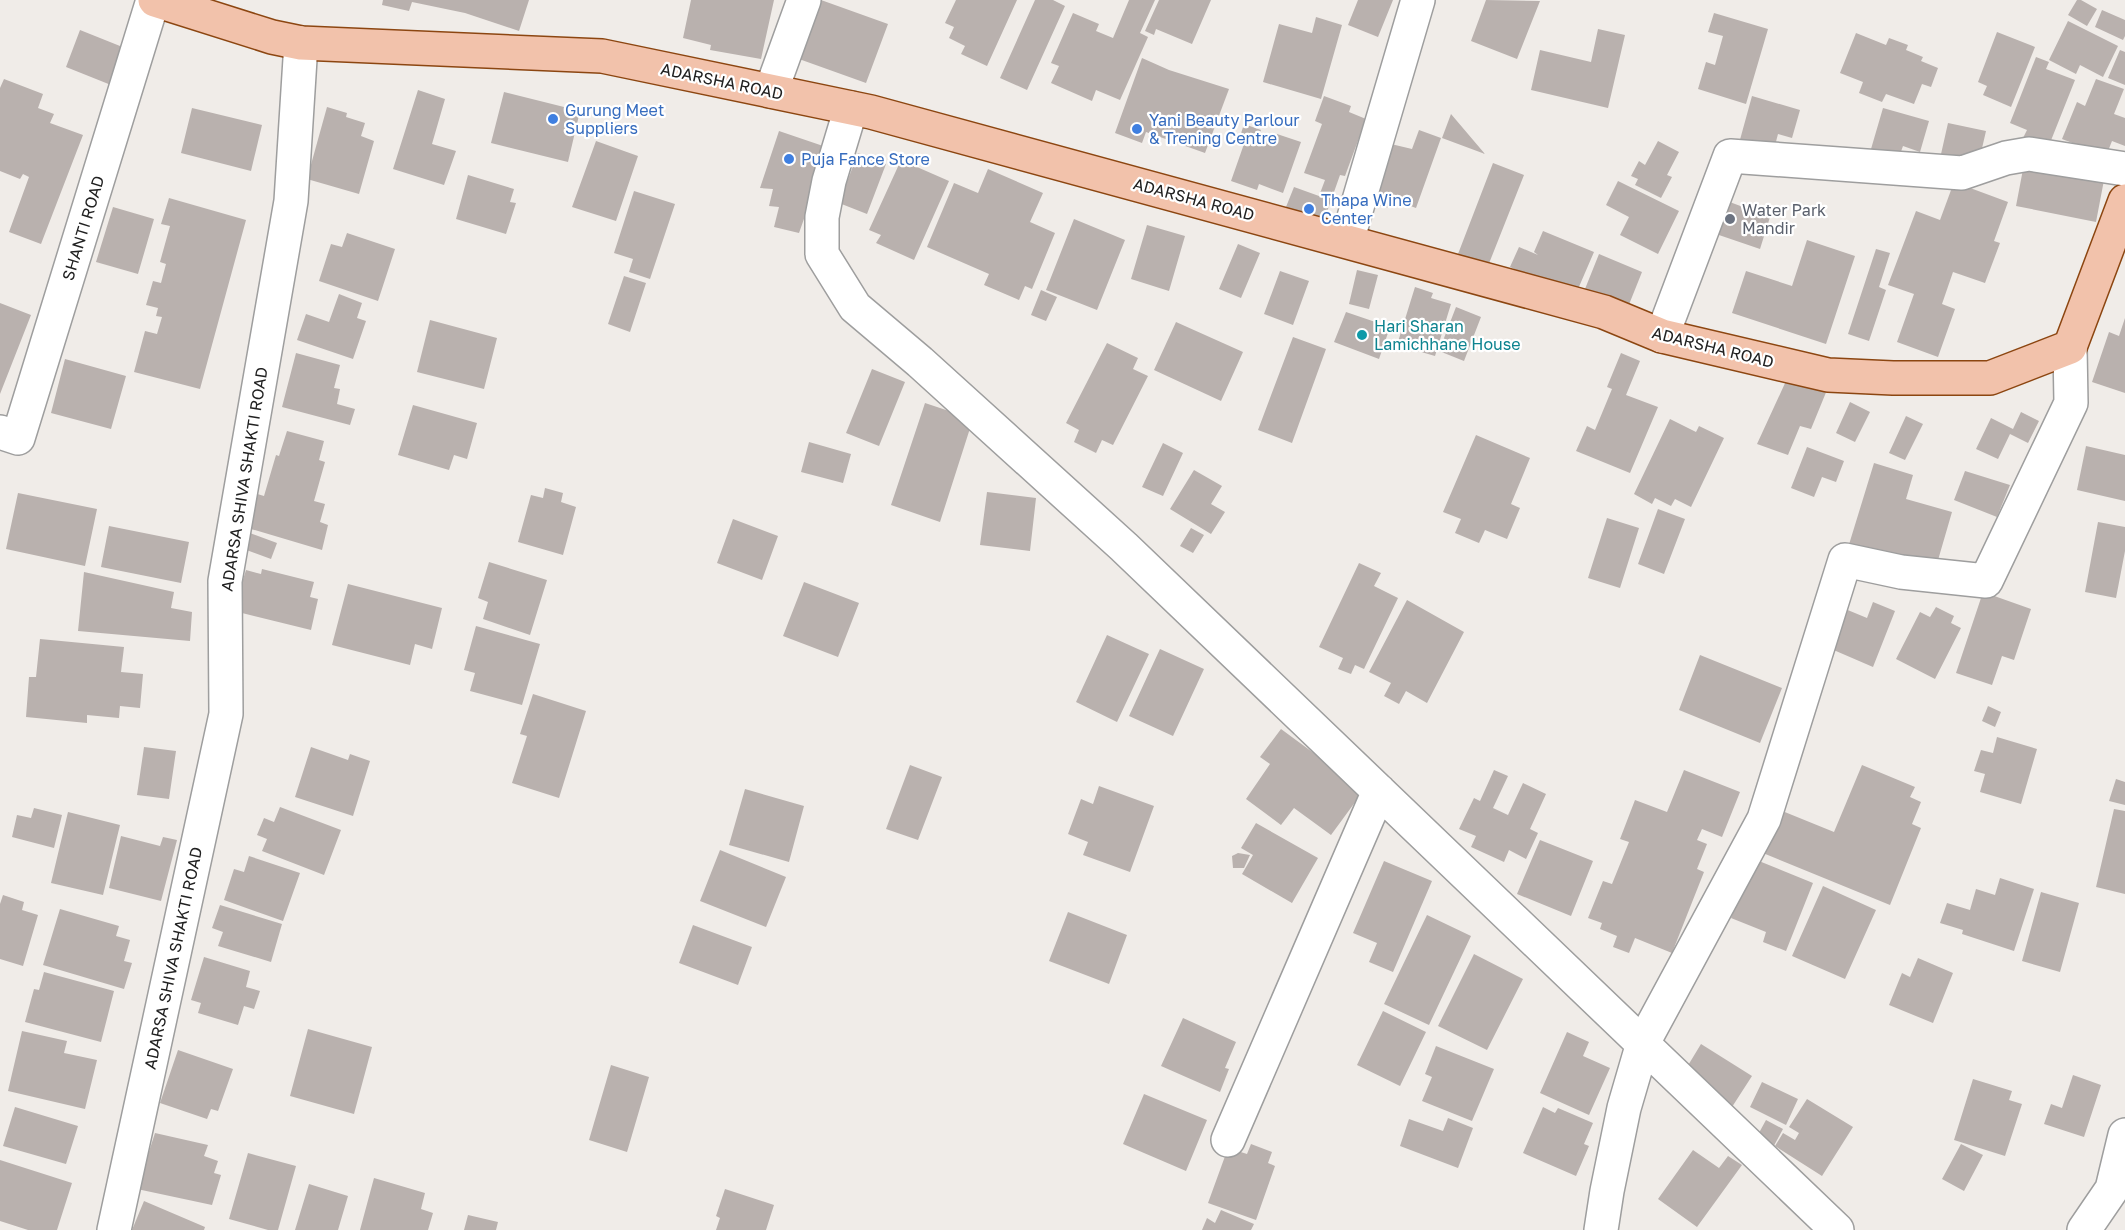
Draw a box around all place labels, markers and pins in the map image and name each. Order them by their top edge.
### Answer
place label: Gurung Meet Suppliers [565,100,664,138]
place label: Yani Beauty Parlour & Trening Centre [1149,110,1300,148]
marker: Gurung Meet Suppliers [546,112,560,126]
marker: Yani Beauty Parlour & Trening Centre [1130,122,1144,136]
place label: Puja Fance Store [801,149,930,169]
marker: Puja Fance Store [782,152,796,166]
place label: Thapa Wine Center [1321,190,1411,228]
place label: Water Park Mandir [1742,200,1826,238]
marker: Thapa Wine Center [1302,202,1316,216]
marker: Water Park Mandir [1723,212,1737,226]
place label: Hari Sharan Lamichhane House [1374,316,1521,354]
marker: Hari Sharan Lamichhane House [1355,328,1369,342]

